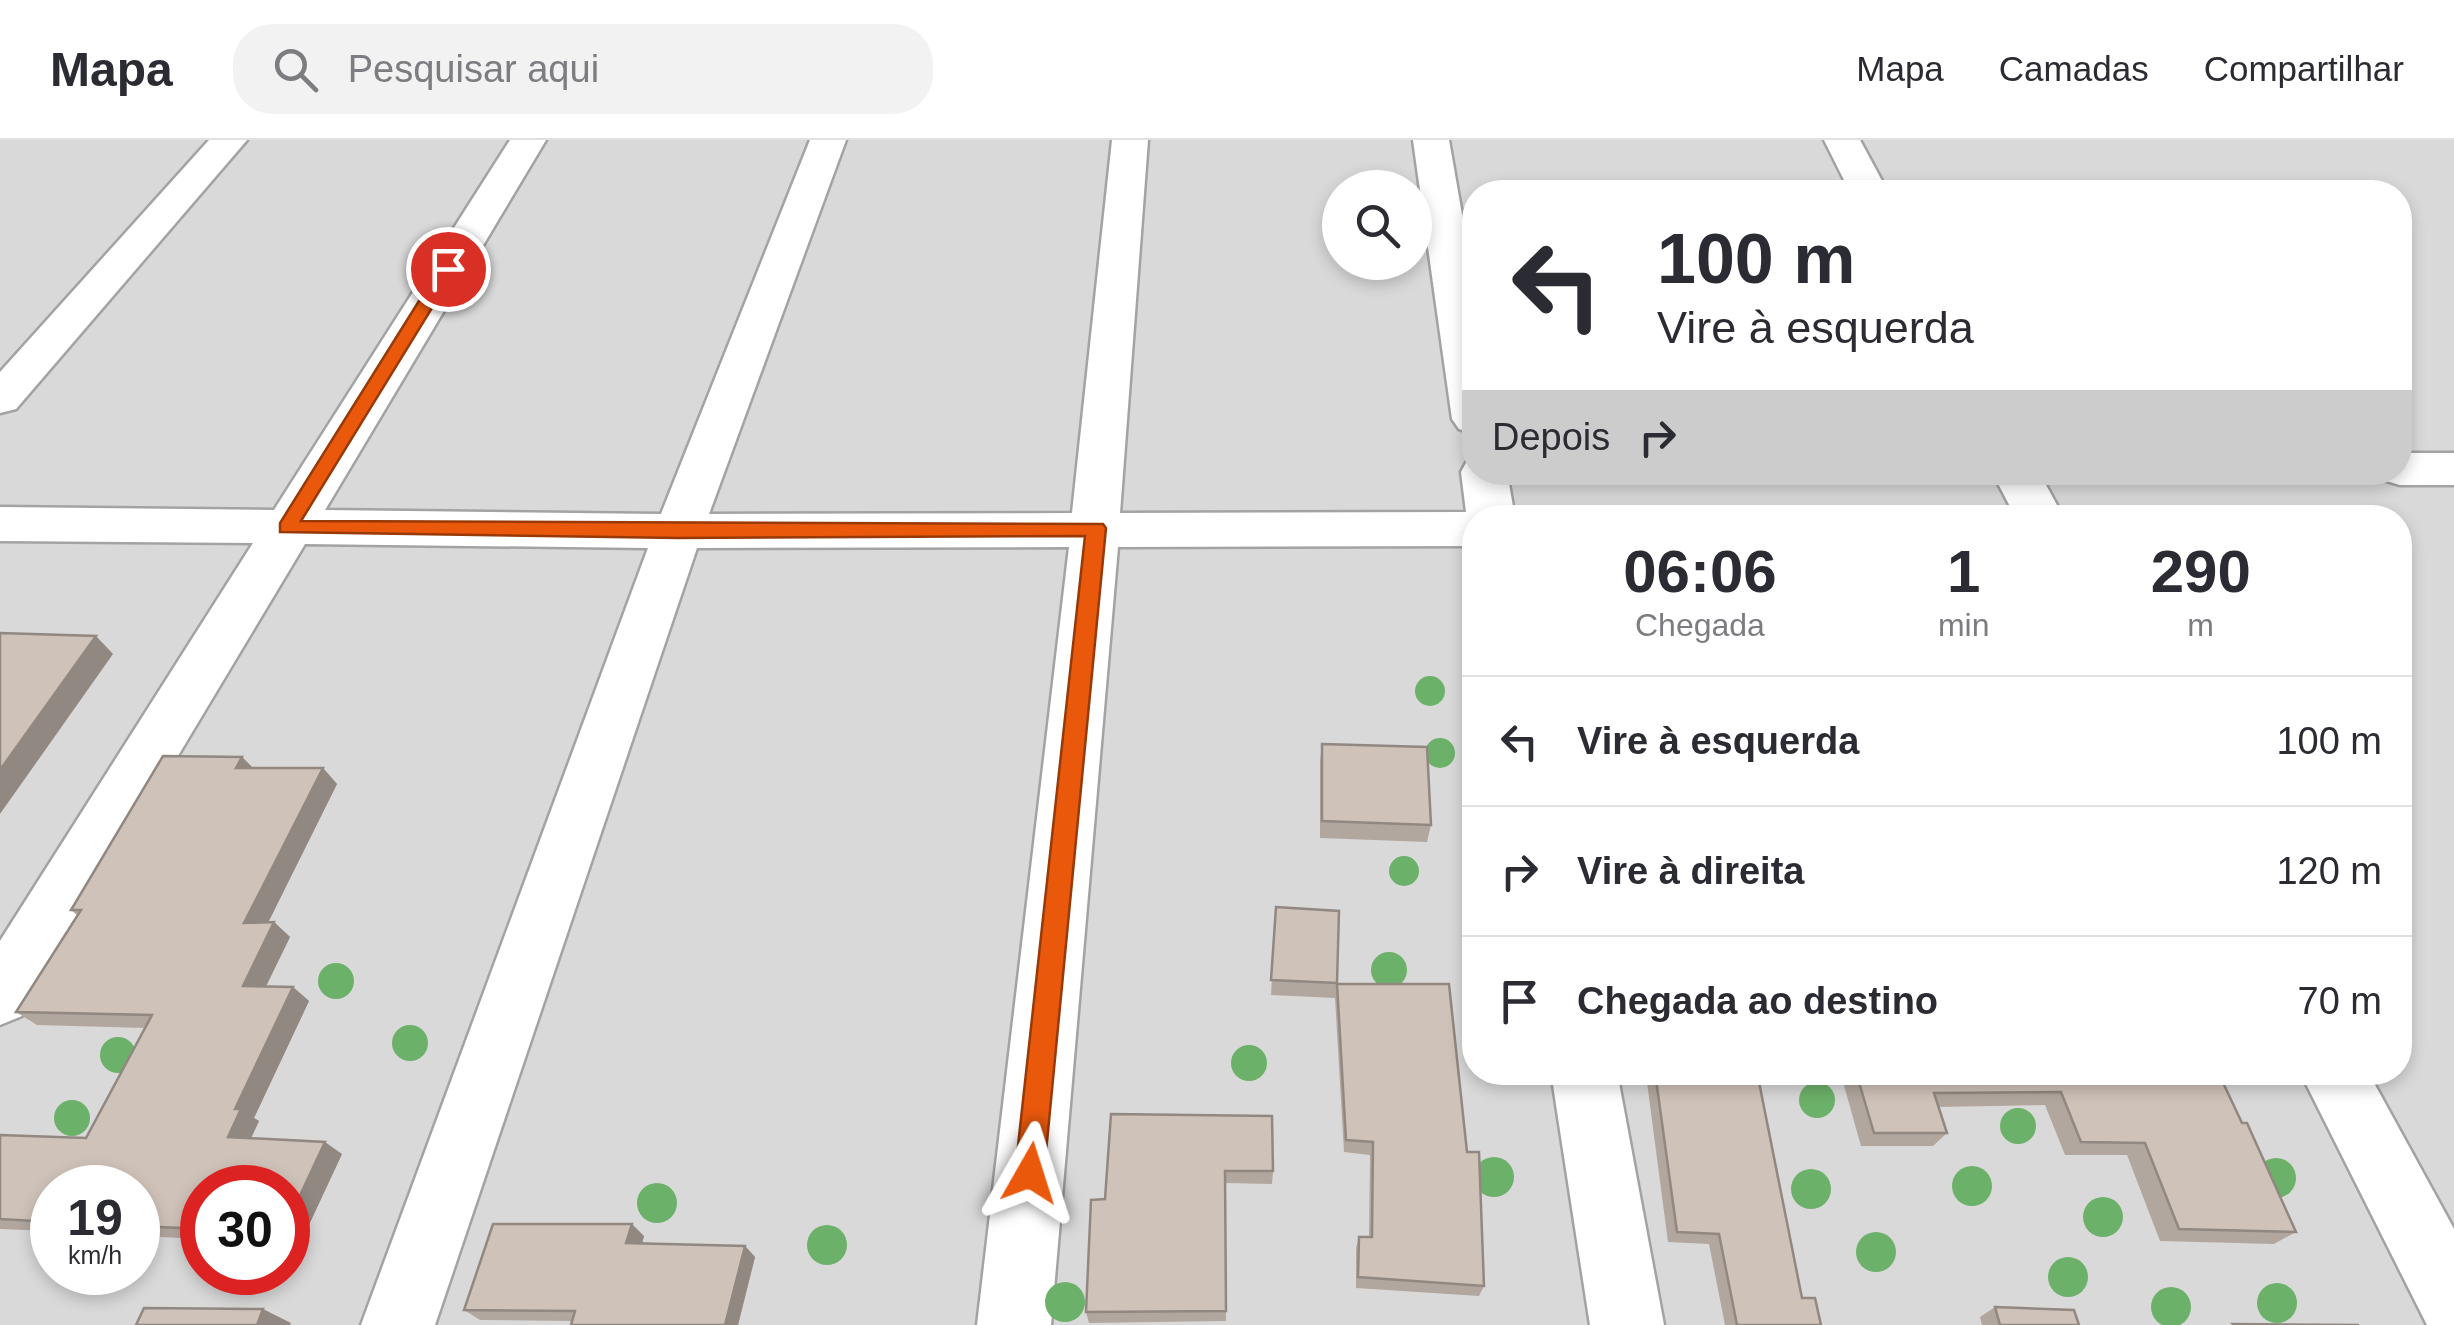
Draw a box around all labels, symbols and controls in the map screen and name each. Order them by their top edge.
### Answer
search box [233,24,933,114]
icon: search [268,42,323,97]
text: Mapa [50,43,173,96]
text: Pesquisar aqui [348,48,599,90]
text: Mapa [1856,49,1944,88]
text: Camadas [1999,49,2149,88]
text: Compartilhar [2204,49,2404,88]
map controls [1322,170,1432,280]
button: search [1322,170,1432,280]
icon: left [1492,220,1622,350]
text: 100 m [1657,220,1855,298]
pin [406,227,491,312]
icon: arrive [421,242,476,297]
text: Vire à esquerda [1657,302,1974,353]
icon: right [1630,410,1685,465]
text: Depois [1492,416,1610,458]
text: 06:06 [1623,538,1777,605]
text: 1 [1947,538,1980,605]
text: 290 [2151,538,2251,605]
text: Chegada [1635,607,1765,643]
text: min [1938,607,1989,643]
text: m [2187,607,2214,643]
icon: left [1492,714,1547,769]
text: Vire à esquerda [1577,720,1859,762]
text: 100 m [2276,720,2382,762]
icon: right [1492,844,1547,899]
text: Vire à direita [1577,850,1804,892]
text: 120 m [2276,850,2382,892]
icon: arrive [1492,974,1547,1029]
text: Chegada ao destino [1577,980,1938,1022]
text: 70 m [2298,980,2382,1022]
position arrow [978,1121,1082,1225]
speed limit sign: 30 [180,1165,310,1295]
text: 19 [67,1190,123,1246]
text: km/h [68,1241,122,1269]

